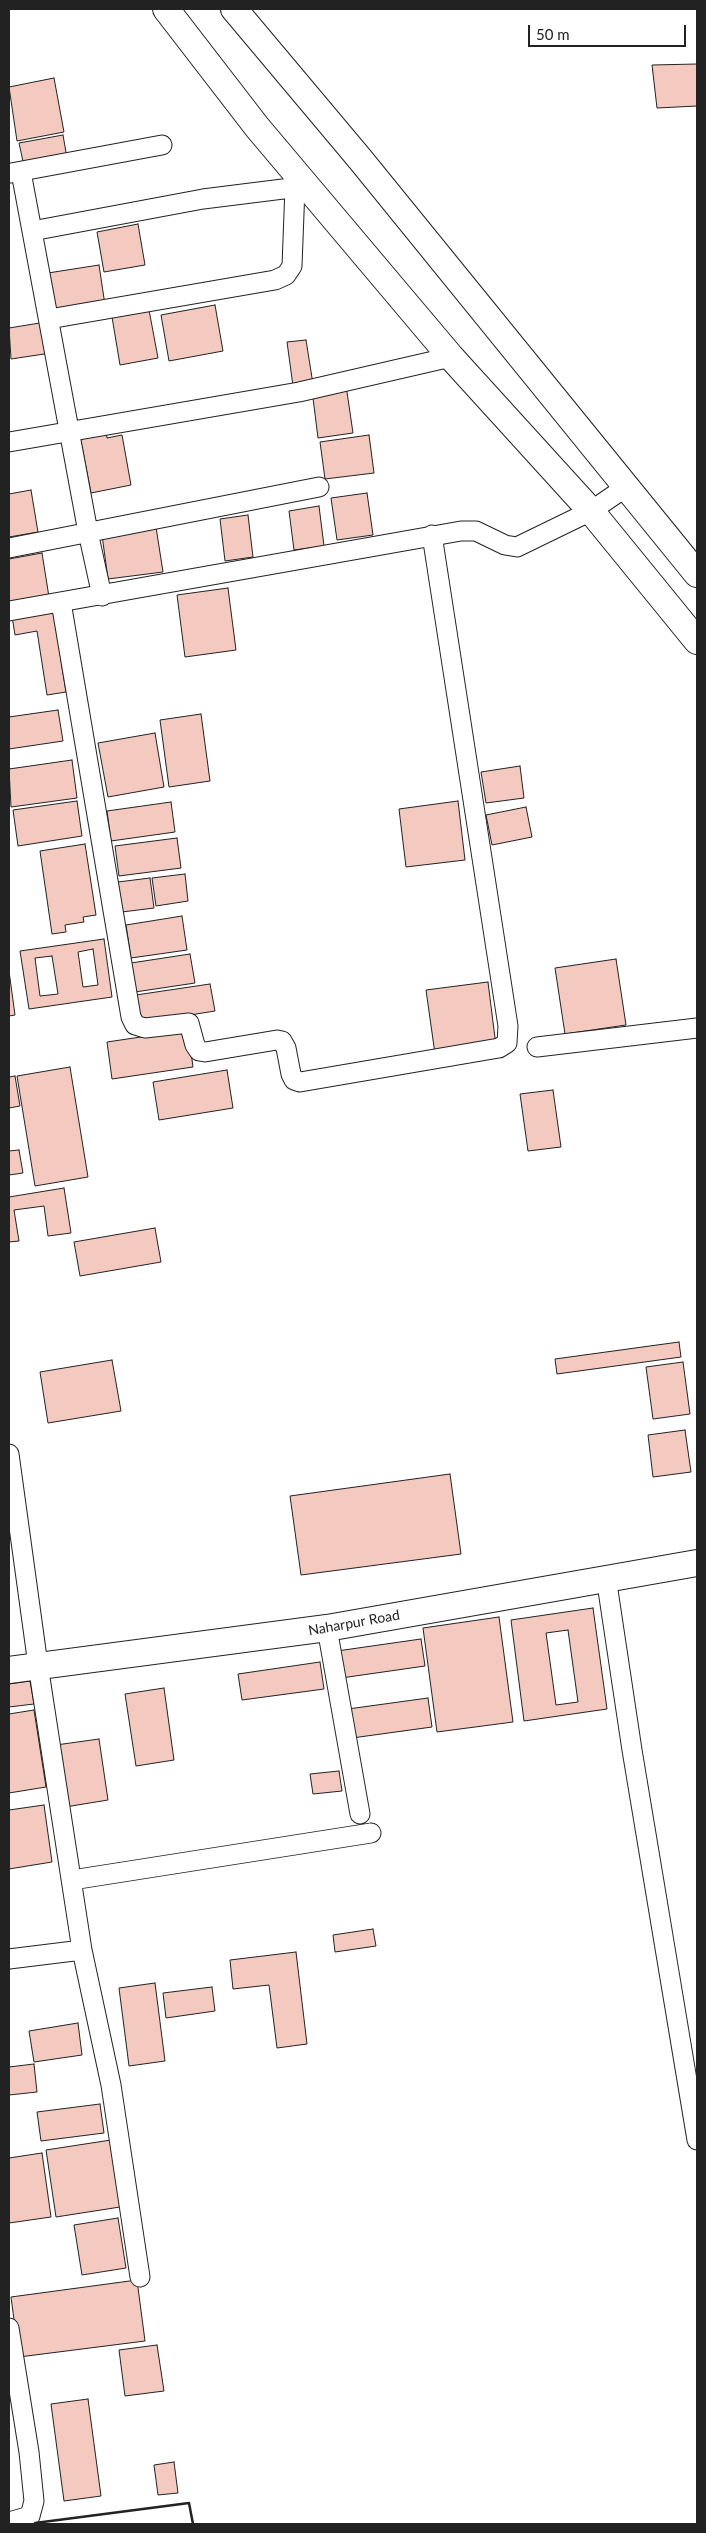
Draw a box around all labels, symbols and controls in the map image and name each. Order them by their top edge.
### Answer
scale bar [531,15,688,47]
text: 50 m [536,25,570,43]
street label: Naharpur Road [307,1607,401,1639]

